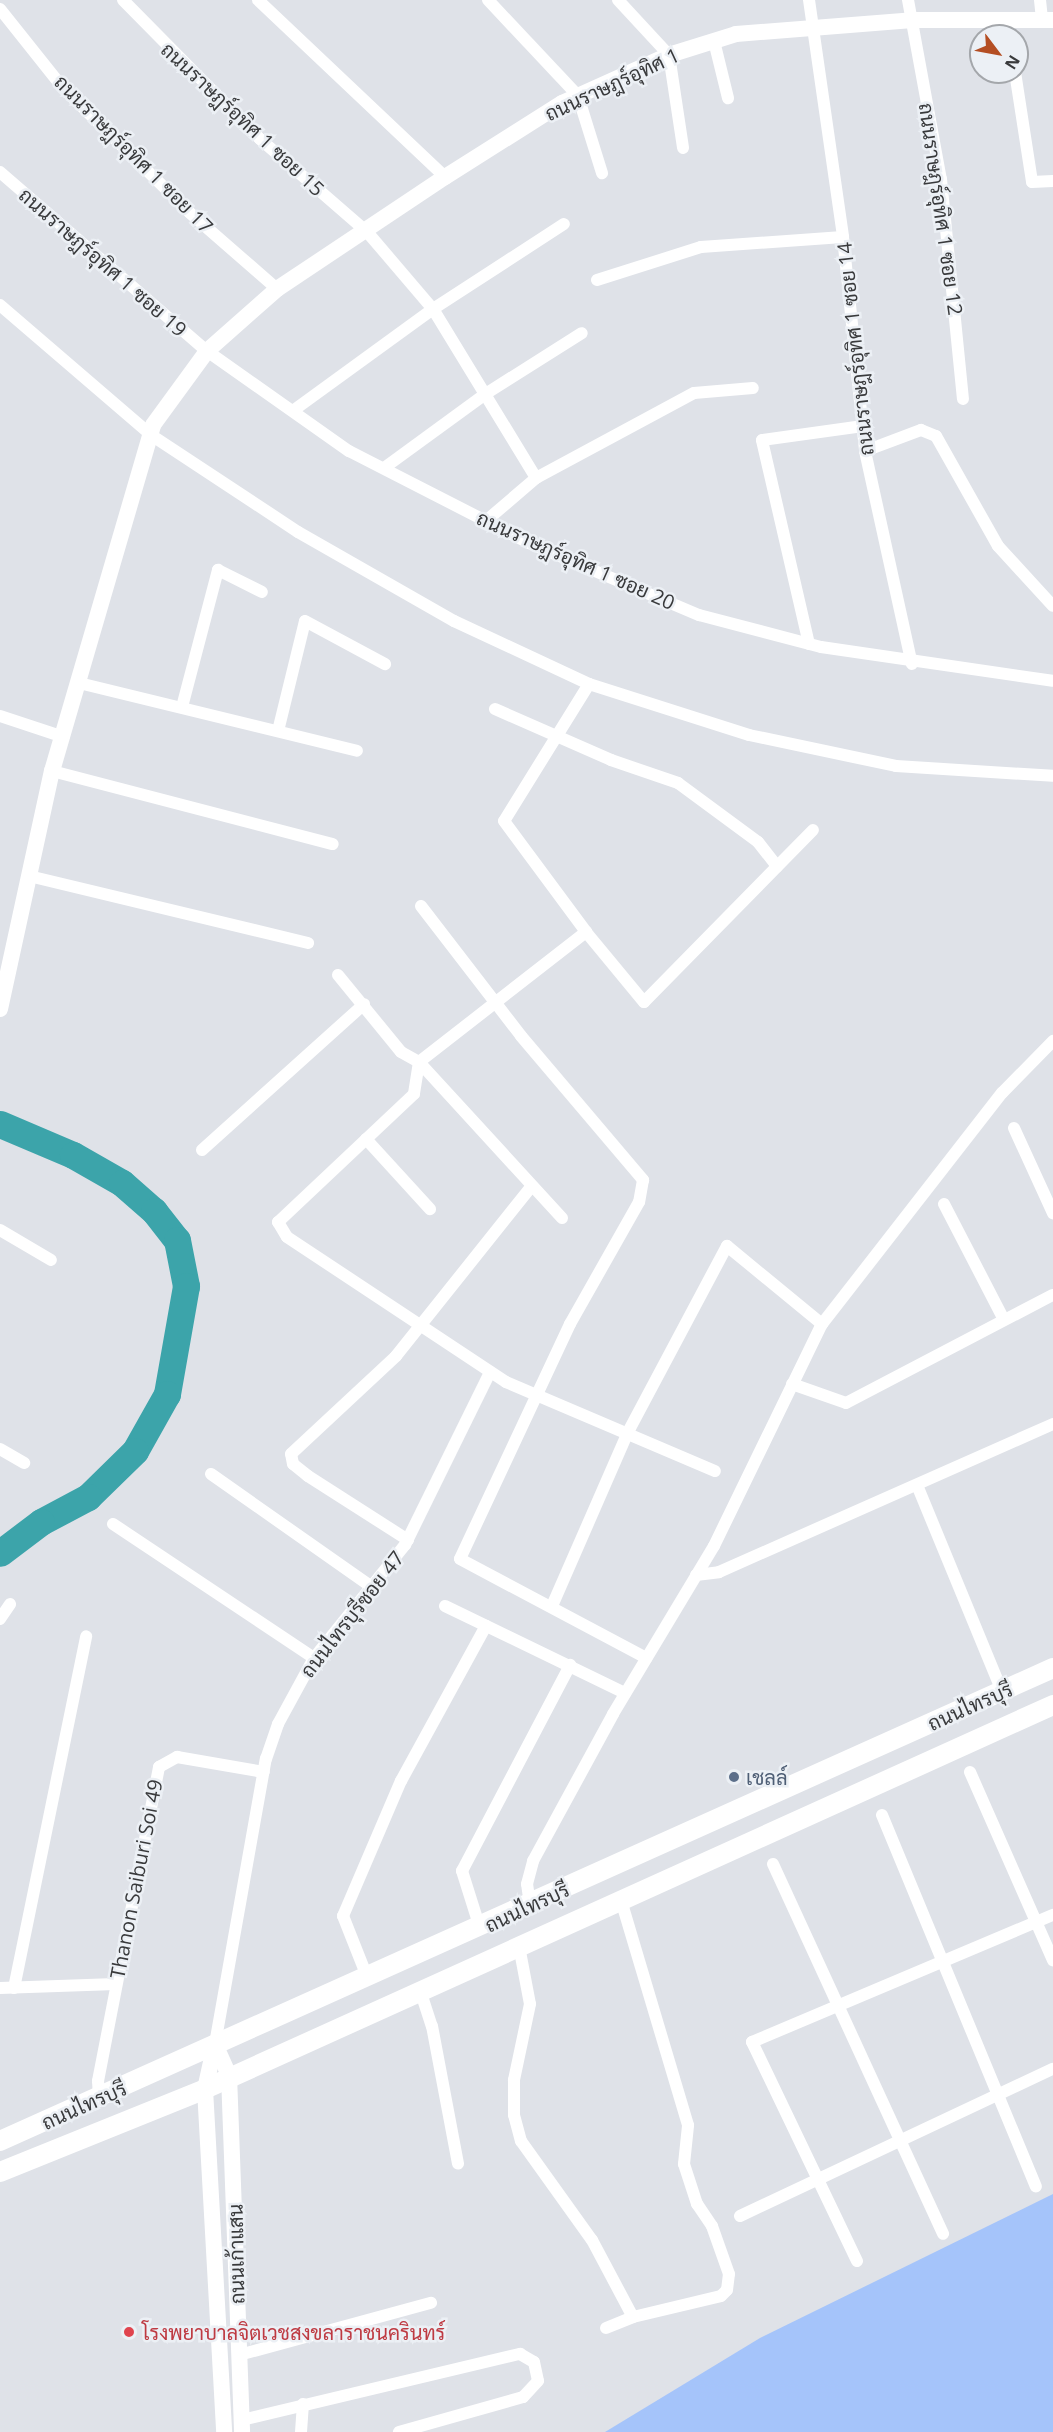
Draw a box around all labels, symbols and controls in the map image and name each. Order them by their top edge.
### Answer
north arrow [969,24,1029,84]
street label: ถนนราษฎร์อุทิศ 1 ซอย 15 [156,37,330,201]
street label: ถนนราษฎร์อุทิศ 1 [541,42,683,126]
text: N [1000,51,1025,74]
street label: ถนนราษฎร์อุทิศ 1 ซอย 17 [50,70,218,238]
street label: ถนนราษฎร์อุทิศ 1 ซอย 12 [914,101,968,317]
street label: ถนนราษฎร์อุทิศ 1 ซอย 19 [14,183,192,341]
street label: ถนนราษฎร์อุทิศ 1 ซอย 14 [832,241,878,457]
street label: ถนนราษฎร์อุทิศ 1 ซอย 20 [473,505,679,615]
street label: ถนนไทรบุรีซอย 47 [295,1546,409,1682]
street label: ถนนไทรบุรี [924,1677,1016,1735]
place label: เชลล์ [746,1765,788,1789]
marker: เชลล์ [727,1770,741,1784]
street label: Thanon Saiburi Soi 49 [105,1777,167,1981]
street label: ถนนไทรบุรี [481,1877,573,1937]
street label: ถนนไทรบุรี [38,2076,130,2134]
street label: ถนนเก้าแสน [223,2204,249,2304]
place label: โรงพยาบาลจิตเวชสงขลาราชนครินทร์ [142,2320,445,2344]
marker: โรงพยาบาลจิตเวชสงขลาราชนครินทร์ [120,2323,138,2341]

